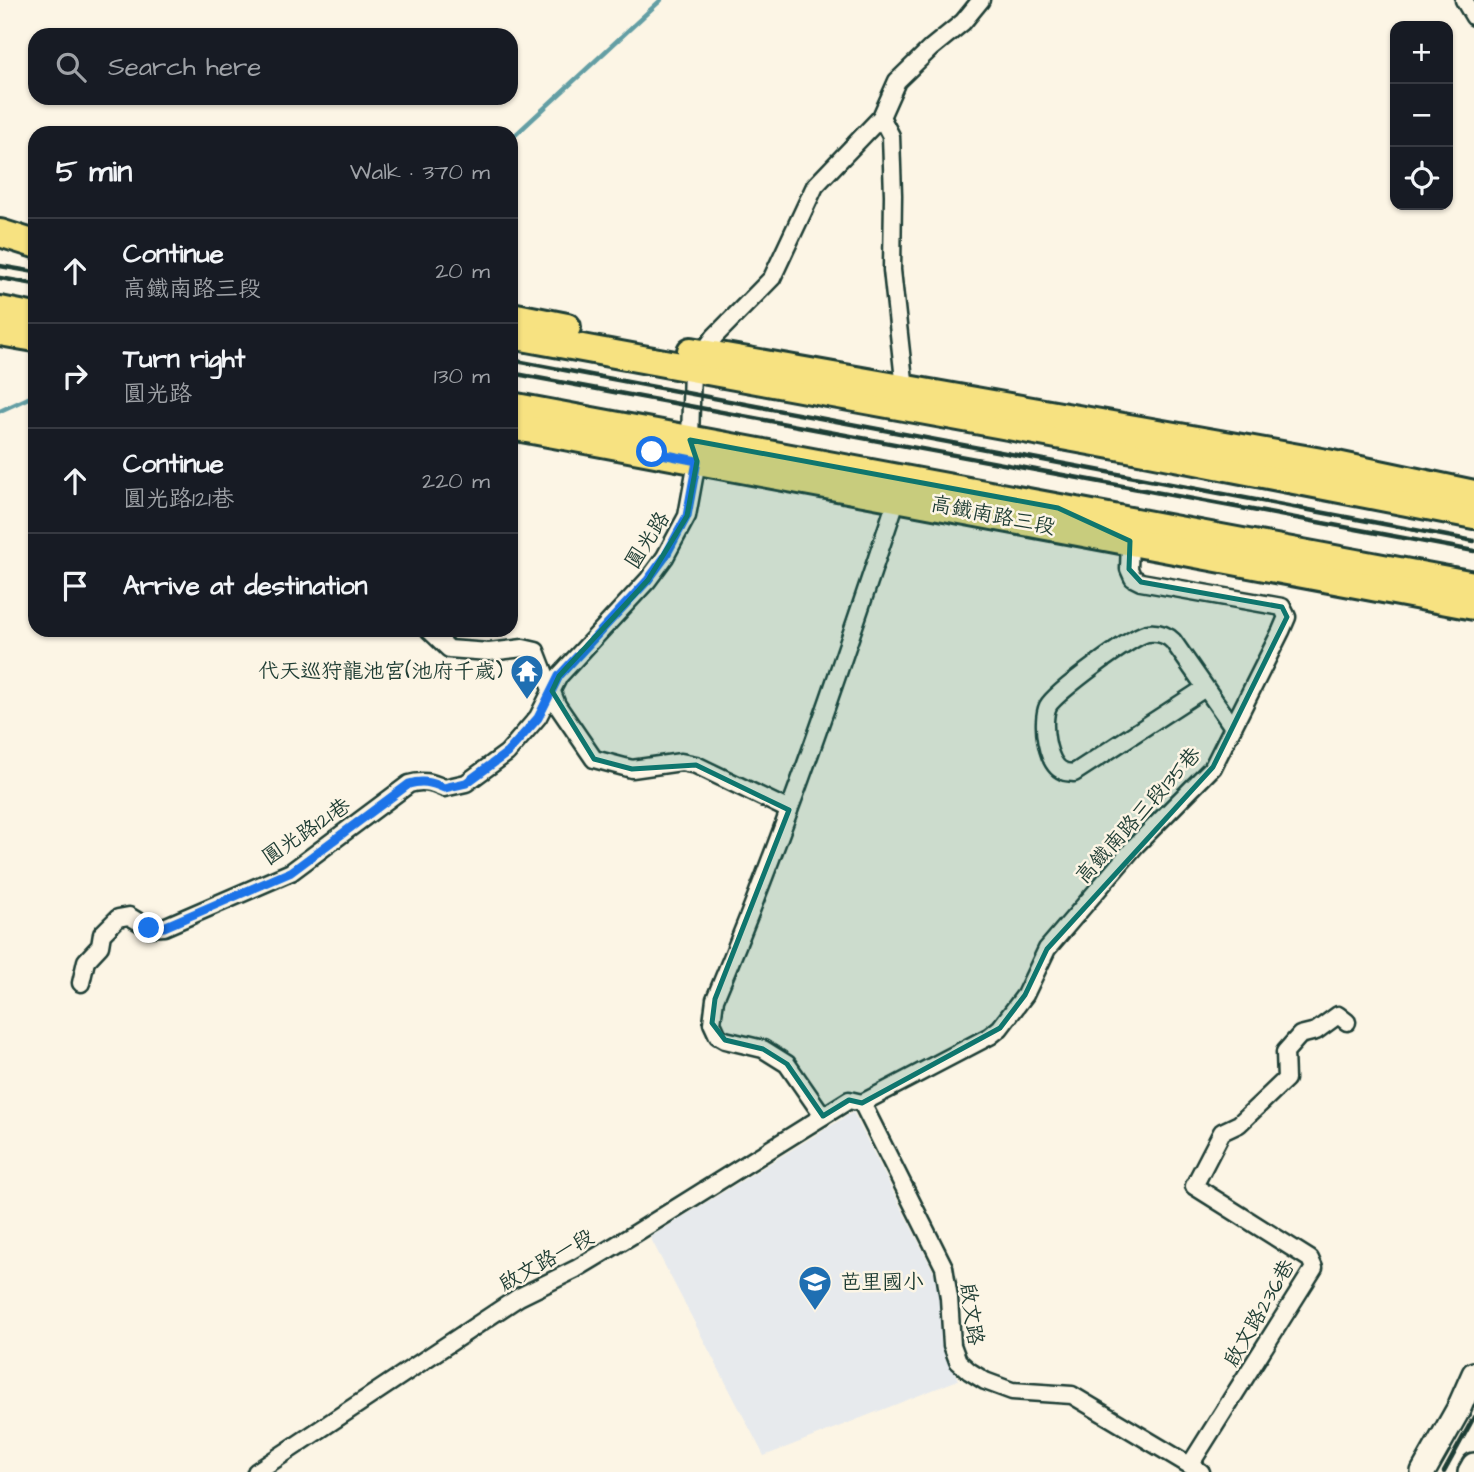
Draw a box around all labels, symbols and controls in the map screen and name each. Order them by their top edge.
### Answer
map controls [1390,21,1453,210]
button: + [1390,21,1453,84]
search box [28,28,518,105]
icon: search [52,48,90,86]
text: Search here [108,49,261,85]
button: − [1390,84,1453,147]
button: locate [1390,147,1453,210]
text: 5 min [56,151,132,193]
text: Walk · 370 m [350,156,490,188]
text: Continue [123,236,224,272]
icon: ahead [56,252,94,290]
text: 20 m [435,255,490,287]
text: 高鐵南路三段 [123,273,261,305]
text: Turn right [123,341,245,377]
icon: right [56,357,94,395]
text: 130 m [434,360,490,392]
text: 圓光路 [123,378,192,410]
route start [636,436,667,467]
text: Continue [123,446,224,482]
icon: ahead [56,462,94,500]
text: 220 m [422,465,490,497]
text: 圓光路121巷 [123,483,234,515]
street label: 高鐵南路三段 [928,489,1058,542]
street label: 圓光路 [618,506,677,575]
icon: arrive [56,567,94,605]
text: Arrive at destination [123,568,368,604]
temple icon: 代天巡狩龍池宮(池府千歲) [508,652,546,701]
place label: 代天巡狩龍池宮(池府千歲) [258,657,503,686]
street label: 高鐵南路三段135巷 [1069,741,1208,890]
street label: 圓光路121巷 [256,791,356,872]
route end [133,912,164,943]
street label: 啟文路一段 [493,1222,599,1299]
street label: 啟文路236巷 [1217,1254,1302,1372]
school or university icon: 芭里國小 [796,1263,834,1312]
place label: 芭里國小 [840,1268,924,1297]
street label: 啟文路 [953,1281,990,1347]

